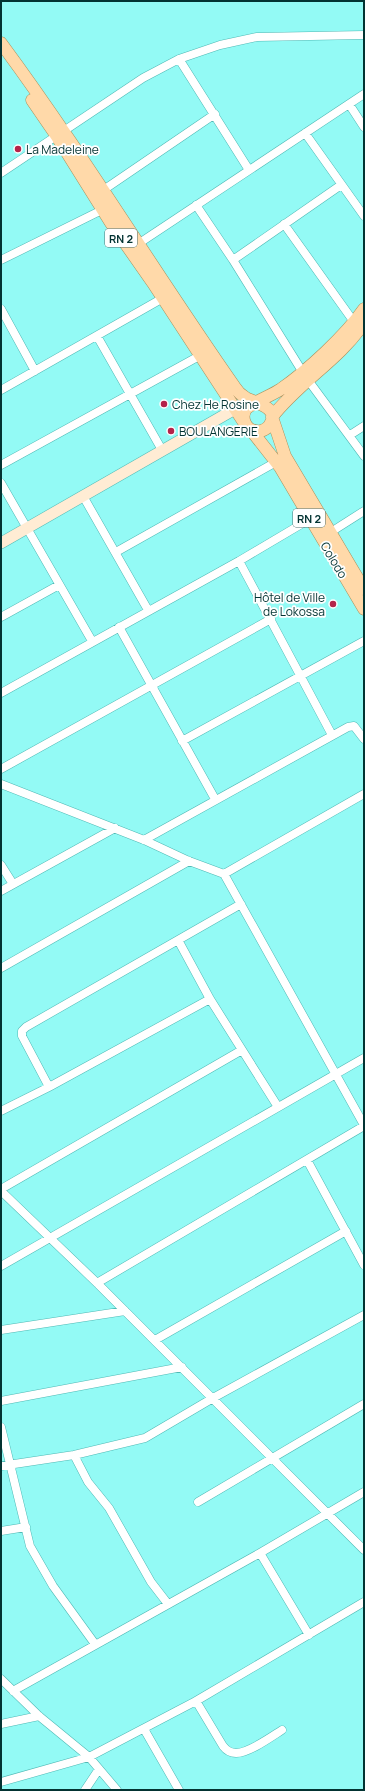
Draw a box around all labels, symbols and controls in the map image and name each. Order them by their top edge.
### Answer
place label: La Madeleine [26,141,99,158]
marker: La Madeleine [13,144,23,154]
road number: RN 2 [105,229,137,247]
place label: Chez He Rosine [172,396,259,413]
marker: Chez He Rosine [159,399,169,409]
place label: BOULANGERIE [179,423,258,440]
marker: BOULANGERIE [166,426,176,436]
road number: RN 2 [293,509,325,527]
street label: Colodo [316,539,352,581]
place label: Hôtel de Ville de Lokossa [254,589,325,620]
marker: Hôtel de Ville de Lokossa [328,599,338,609]

